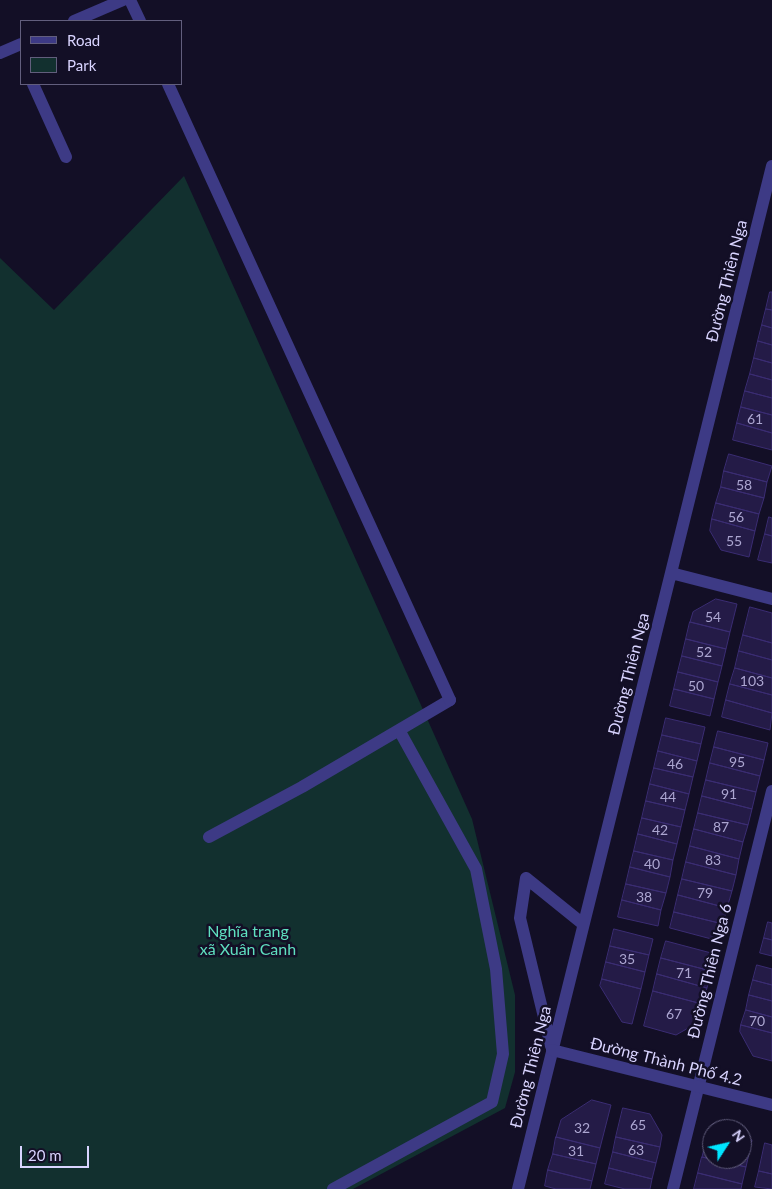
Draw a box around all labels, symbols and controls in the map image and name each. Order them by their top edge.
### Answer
legend [20,20,182,85]
text: Road [67,31,100,49]
text: Park [67,56,96,74]
street label: Đường Thiên Nga [703,218,751,344]
house number: 61 [747,411,763,427]
house number: 58 [736,477,752,493]
house number: 56 [728,509,744,525]
house number: 55 [726,533,742,549]
house number: 54 [705,609,721,625]
street label: Đường Thiên Nga [605,611,653,737]
house number: 52 [696,644,712,660]
house number: 103 [740,673,764,689]
house number: 50 [688,678,704,694]
house number: 95 [729,754,745,770]
house number: 46 [667,756,683,772]
house number: 91 [721,786,737,802]
house number: 44 [660,789,676,805]
house number: 87 [713,819,729,835]
house number: 42 [652,822,668,838]
house number: 83 [705,852,721,868]
house number: 40 [644,856,660,872]
house number: 79 [697,885,713,901]
house number: 38 [636,889,652,905]
street label: Đường Thiên Nga 6 [684,901,736,1041]
park label: Nghĩa trang xã Xuân Canh [200,922,296,960]
house number: 35 [619,951,635,967]
house number: 71 [676,965,692,981]
street label: Đường Thiên Nga [507,1004,555,1130]
house number: 67 [666,1006,682,1022]
house number: 70 [749,1013,765,1029]
street label: Đường Thành Phố 4.2 [588,1034,744,1090]
house number: 65 [630,1117,646,1133]
north arrow [702,1119,752,1169]
house number: 32 [574,1120,590,1136]
text: N [729,1126,749,1145]
scale bar [22,1136,91,1168]
house number: 63 [628,1142,644,1158]
house number: 31 [568,1143,584,1159]
text: 20 m [28,1146,62,1164]

